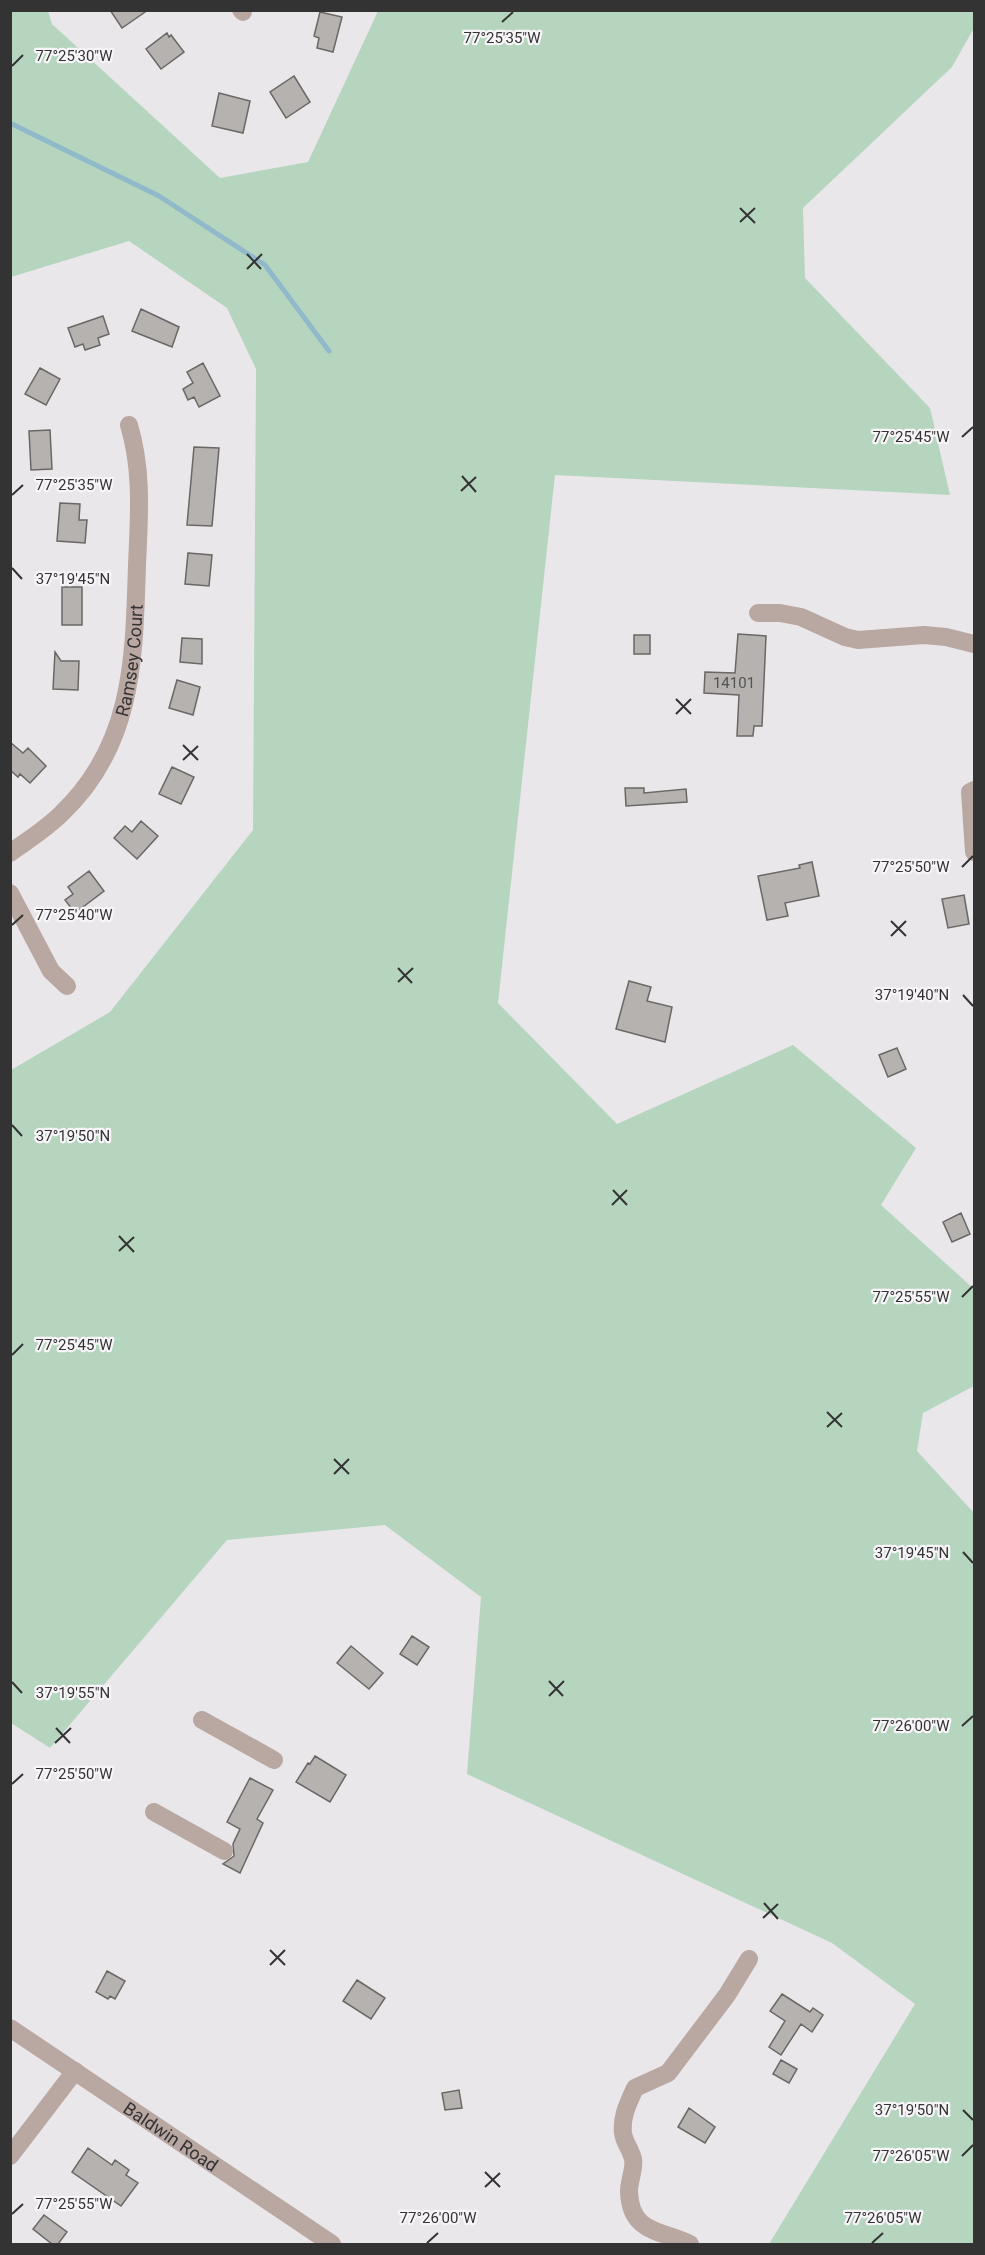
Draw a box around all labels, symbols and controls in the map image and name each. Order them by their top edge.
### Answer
text: 77°25'35"W [464,29,540,47]
text: 77°25'30"W [36,47,112,65]
text: 77°25'45"W [873,428,949,446]
text: 77°25'35"W [36,476,112,494]
text: 37°19'45"N [36,570,110,588]
street label: Ramsey Court [111,604,146,719]
house number: 14101 [713,674,755,692]
text: 77°25'50"W [873,858,949,876]
text: 77°25'40"W [36,906,112,924]
text: 37°19'40"N [875,986,949,1004]
text: 37°19'50"N [36,1127,110,1145]
text: 77°25'55"W [873,1288,949,1306]
text: 77°25'45"W [36,1336,112,1354]
text: 37°19'45"N [875,1544,949,1562]
text: 37°19'55"N [36,1684,110,1702]
text: 77°26'00"W [873,1717,949,1735]
text: 77°25'50"W [36,1765,112,1783]
street label: Baldwin Road [120,2097,222,2175]
text: 37°19'50"N [875,2101,949,2119]
text: 77°26'05"W [873,2147,949,2165]
text: 77°25'55"W [36,2195,112,2213]
text: 77°26'00"W [400,2209,476,2227]
text: 77°26'05"W [845,2209,921,2227]

